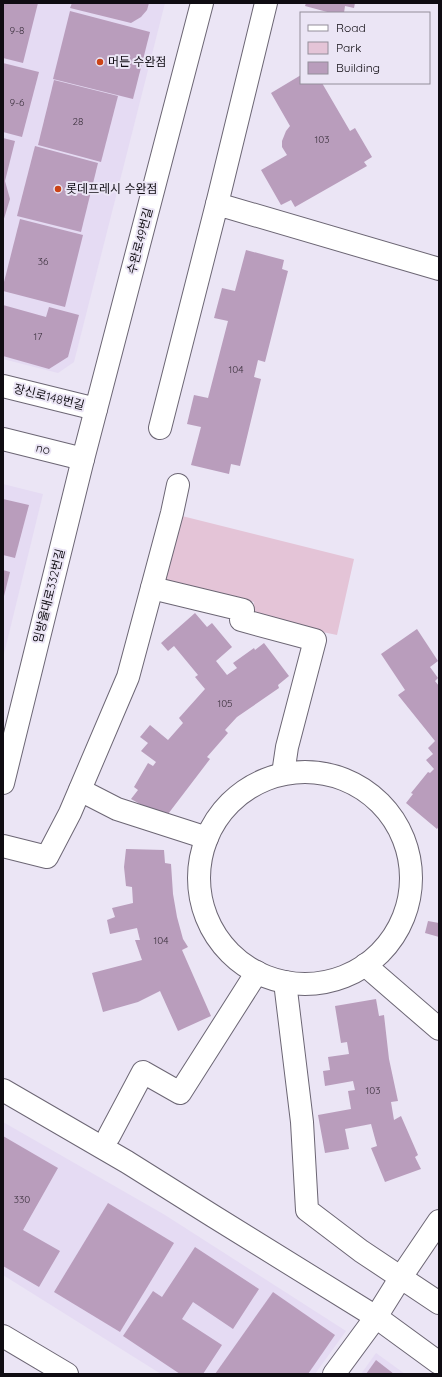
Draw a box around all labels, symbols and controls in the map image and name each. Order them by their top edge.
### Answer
legend [300,12,430,84]
text: Road [336,20,366,35]
house number: 9-8 [10,24,24,37]
text: Park [336,40,361,55]
place label: 머든 수완점 [108,54,166,69]
marker: 머든 수완점 [95,57,105,67]
text: Building [336,60,380,75]
house number: 9-6 [10,96,25,109]
house number: 28 [73,115,83,128]
house number: 103 [315,133,329,146]
place label: 롯데프레시 수완점 [66,181,158,196]
marker: 롯데프레시 수완점 [53,184,63,194]
street label: 수완로49번길 [123,206,156,276]
house number: 36 [38,255,49,268]
house number: 17 [34,330,42,343]
house number: 104 [229,363,243,376]
street label: 장신로148번길 [12,380,86,413]
street label: no [34,440,52,458]
street label: 임방울대로332번길 [30,547,67,645]
house number: 105 [217,697,233,710]
house number: 104 [154,934,168,947]
house number: 103 [366,1084,380,1097]
house number: 330 [14,1193,30,1206]

